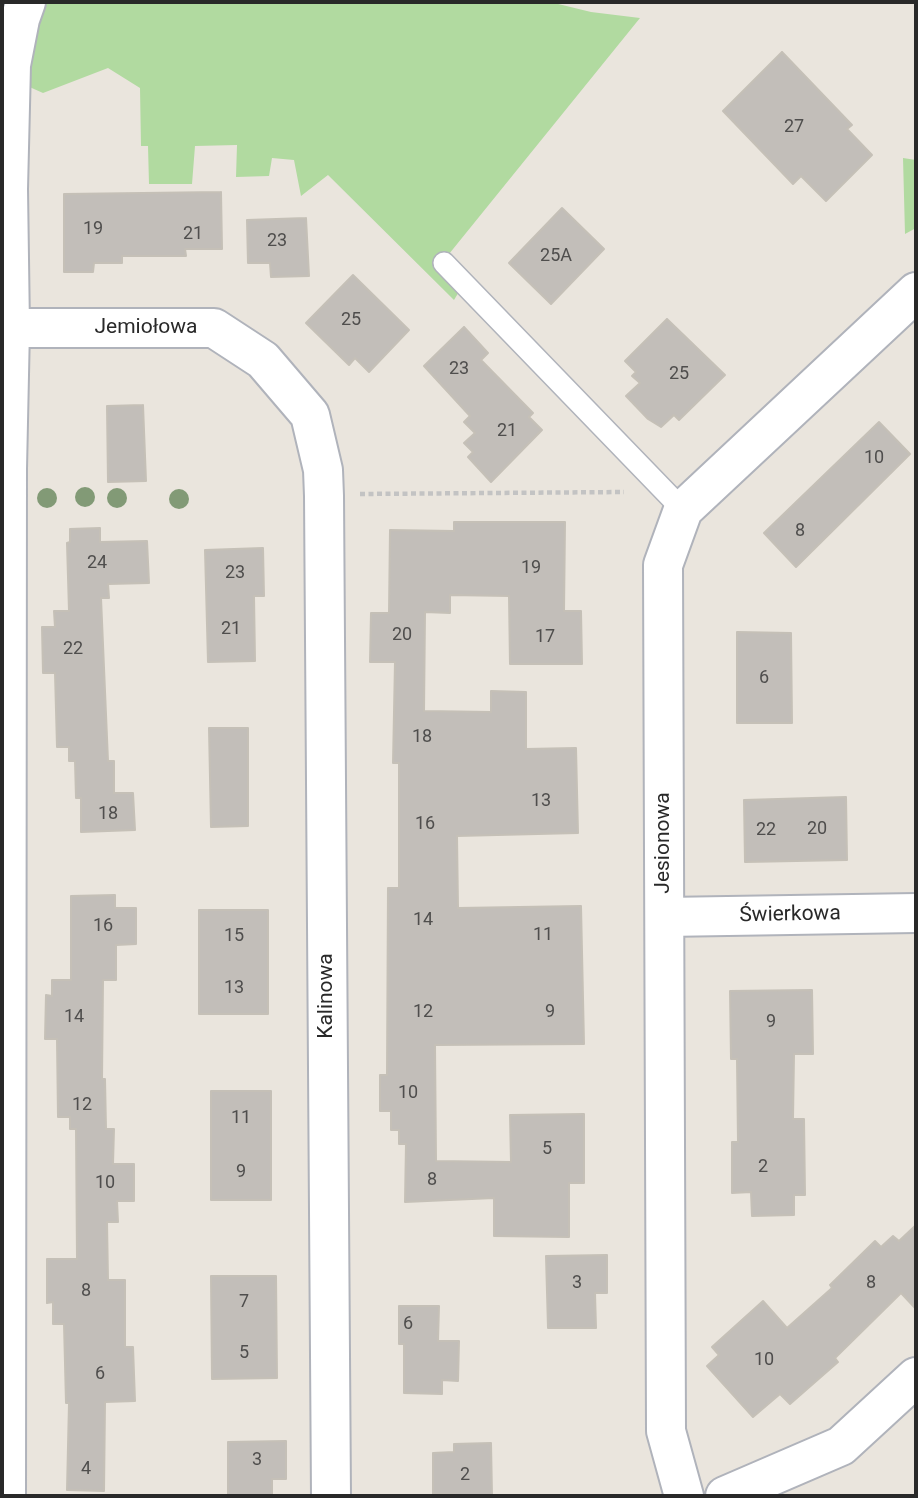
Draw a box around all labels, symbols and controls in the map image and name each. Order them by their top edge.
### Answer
house number: 27 [784,116,804,138]
house number: 19 [83,218,103,240]
house number: 21 [183,223,203,245]
house number: 23 [267,230,287,252]
house number: 25A [540,245,572,267]
house number: 25 [341,309,361,331]
street label: Jemiołowa [94,315,198,341]
house number: 23 [449,358,469,380]
house number: 25 [669,363,689,385]
house number: 21 [497,420,517,442]
house number: 10 [864,447,884,469]
house number: 8 [795,520,805,542]
house number: 24 [87,552,107,574]
house number: 19 [521,557,541,579]
house number: 23 [225,562,245,584]
house number: 21 [221,618,241,640]
house number: 20 [392,624,412,646]
house number: 17 [535,626,555,648]
house number: 22 [63,638,83,660]
house number: 6 [759,667,769,689]
house number: 18 [412,726,432,748]
house number: 13 [531,790,551,812]
street label: Jesionowa [651,792,677,894]
house number: 18 [98,803,118,825]
house number: 16 [415,813,435,835]
house number: 20 [807,818,827,840]
house number: 22 [756,819,776,841]
street label: Świerkowa [739,902,841,928]
house number: 14 [413,909,433,931]
house number: 16 [93,915,113,937]
house number: 11 [533,924,553,946]
house number: 15 [224,925,244,947]
street label: Kalinowa [314,953,340,1039]
house number: 13 [224,977,244,999]
house number: 12 [413,1001,433,1023]
house number: 9 [545,1001,555,1023]
house number: 14 [64,1006,84,1028]
house number: 9 [766,1011,776,1033]
house number: 10 [398,1082,418,1104]
house number: 12 [72,1094,92,1116]
house number: 11 [231,1107,251,1129]
house number: 5 [542,1138,552,1160]
house number: 2 [758,1156,768,1178]
house number: 9 [236,1161,246,1183]
house number: 8 [427,1169,437,1191]
house number: 10 [95,1172,115,1194]
house number: 3 [572,1272,582,1294]
house number: 8 [866,1272,876,1294]
house number: 8 [81,1280,91,1302]
house number: 7 [239,1291,249,1313]
house number: 6 [403,1313,413,1335]
house number: 5 [239,1342,249,1364]
house number: 10 [754,1349,774,1371]
house number: 6 [95,1363,105,1385]
house number: 3 [252,1449,262,1471]
house number: 4 [81,1458,91,1480]
house number: 2 [460,1464,470,1486]

